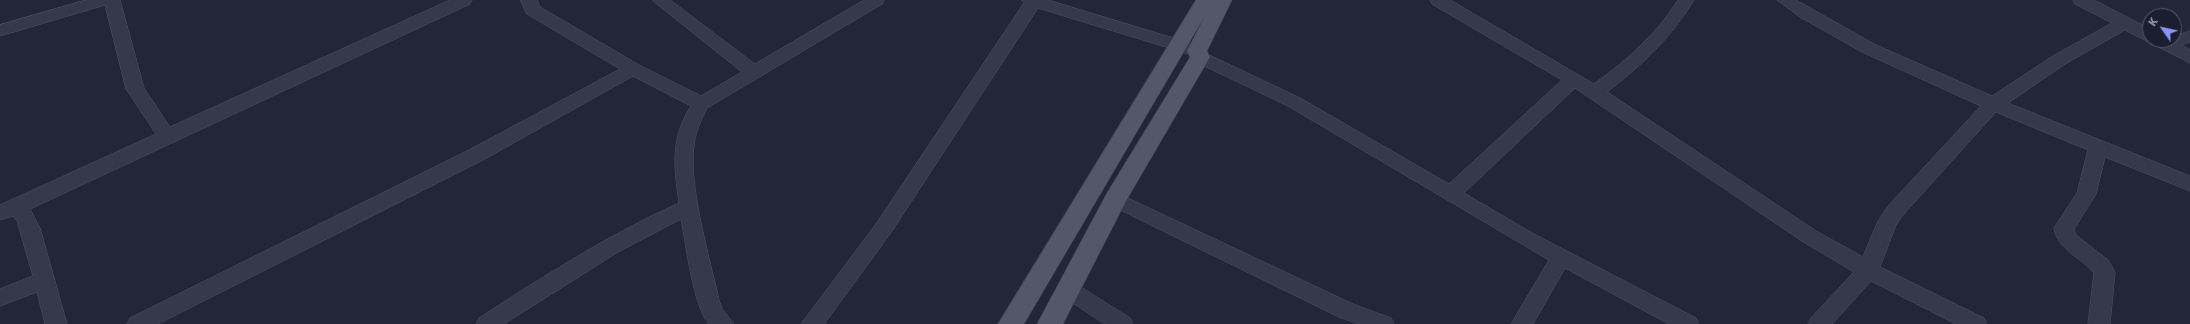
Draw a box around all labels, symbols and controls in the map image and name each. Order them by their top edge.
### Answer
north arrow [2142,8,2182,48]
text: K [2145,15,2161,29]

